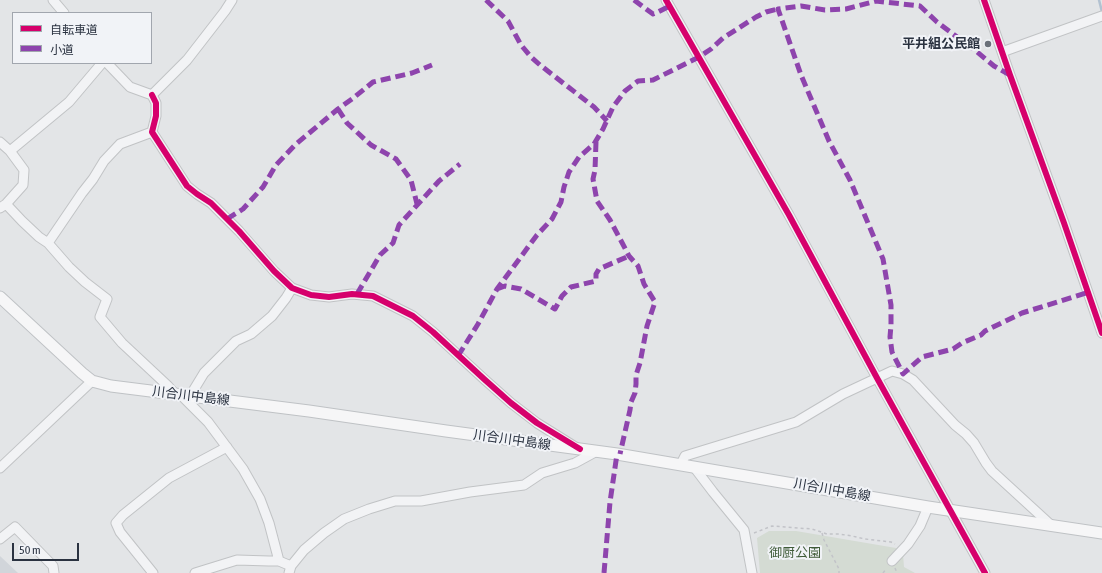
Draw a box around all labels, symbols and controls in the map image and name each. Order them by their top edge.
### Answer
legend [12,12,152,64]
text: 自転車道 [50,23,98,37]
place label: 平井組公民館 [902,36,980,52]
marker: 平井組公民館 [983,39,993,49]
text: 小道 [50,43,74,57]
street label: 川合川中島線 [151,384,231,408]
street label: 川合川中島線 [472,427,552,453]
street label: 川合川中島線 [792,476,872,504]
scale bar [14,535,81,561]
text: 50 m [19,543,41,557]
park label: 御厨公園 [769,545,821,561]

